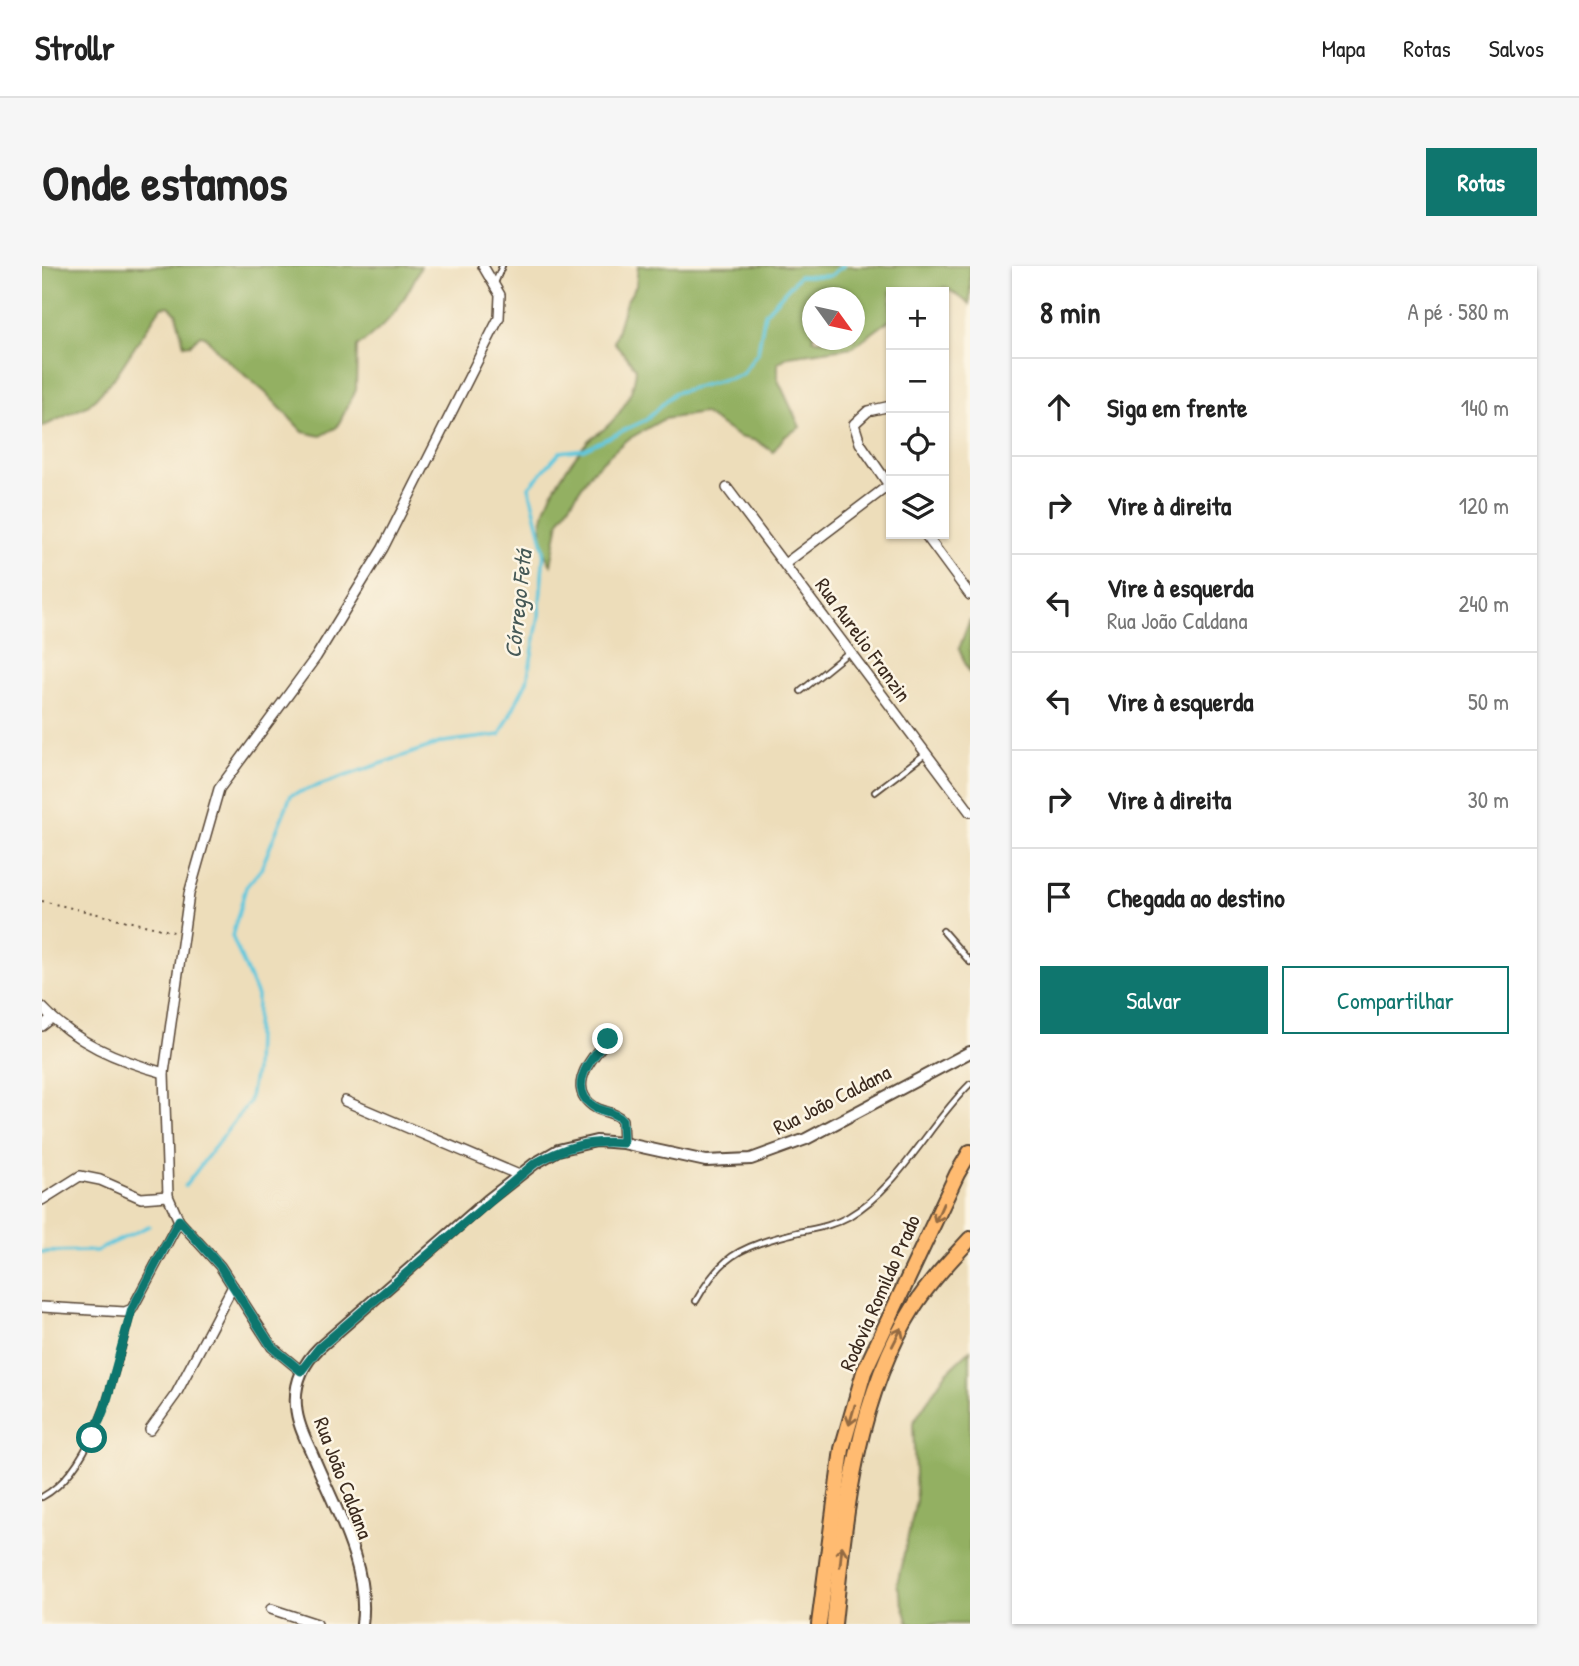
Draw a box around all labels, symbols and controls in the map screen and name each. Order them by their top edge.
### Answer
text: Strollr [35,26,114,70]
text: Mapa [1322,32,1365,64]
text: Rotas [1403,32,1451,64]
text: Salvos [1489,32,1544,64]
button: Rotas [1426,148,1537,216]
text: Onde estamos [42,149,288,215]
north arrow [802,287,865,350]
map controls [886,287,949,539]
button: + [886,287,949,350]
text: 8 min [1040,292,1101,332]
text: A pé · 580 m [1407,296,1509,327]
button: − [886,350,949,413]
icon: ahead [1040,388,1078,426]
text: Siga em frente [1107,390,1247,425]
text: 140 m [1461,392,1509,423]
button: locate [886,413,949,476]
button: layers [886,476,949,539]
icon: right [1040,486,1078,524]
text: Vire à direita [1107,488,1231,523]
text: 120 m [1459,490,1509,521]
water label: Córrego Fetá [496,547,540,660]
text: Vire à esquerda [1107,570,1253,605]
street label: Rua Aurelio Franzin [809,572,918,708]
icon: left [1040,584,1078,622]
text: 240 m [1458,588,1509,619]
text: Rua João Caldana [1107,605,1247,636]
icon: left [1040,682,1078,720]
text: Vire à esquerda [1107,684,1253,719]
text: 50 m [1468,686,1509,717]
icon: right [1040,780,1078,818]
text: Vire à direita [1107,782,1231,817]
text: 30 m [1467,784,1509,815]
icon: arrive [1040,878,1078,916]
text: Chegada ao destino [1107,880,1285,915]
button: Salvar [1040,966,1268,1034]
button: Compartilhar [1282,966,1509,1034]
route end [592,1023,623,1054]
street label: Rua João Caldana [768,1058,895,1142]
one-way arrow [932,1202,945,1223]
street label: Rodovia Romildo Prado [832,1210,927,1375]
one-way arrow [891,1327,904,1348]
one-way arrow [844,1404,857,1426]
street label: Rua João Caldana [307,1413,380,1543]
route start [76,1422,107,1453]
one-way arrow [835,1545,848,1568]

